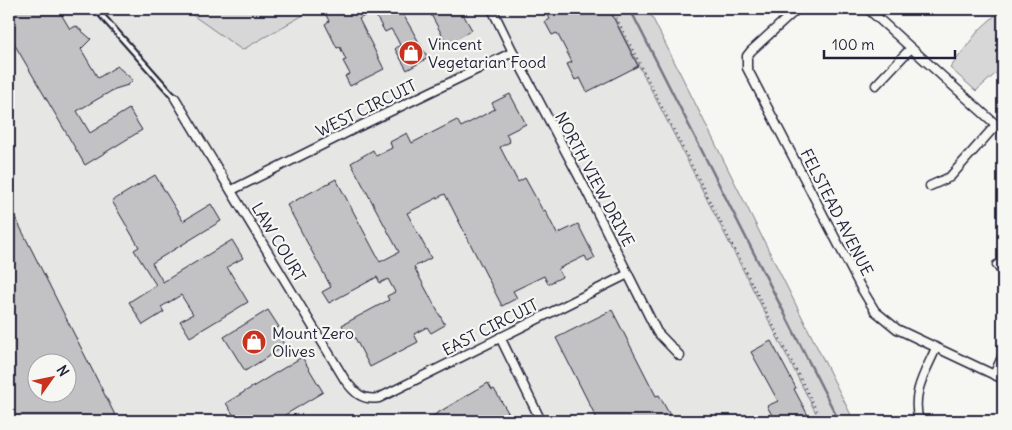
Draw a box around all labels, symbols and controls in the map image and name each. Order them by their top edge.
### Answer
scale bar [824,28,956,60]
place label: Vincent Vegetarian Food [428,34,546,72]
text: 100 m [832,35,874,54]
shop icon: Vincent Vegetarian Food [398,40,424,66]
street label: WEST CIRCUIT [312,75,420,141]
street label: NORTH VIEW DRIVE [551,108,639,250]
street label: FELSTEAD AVENUE [796,145,878,279]
street label: LAW COURT [248,199,310,285]
street label: EAST CIRCUIT [439,294,541,360]
place label: Mount Zero Olives [272,323,354,361]
shop icon: Mount Zero Olives [241,329,267,355]
north arrow [28,352,78,402]
text: N [53,362,73,380]

